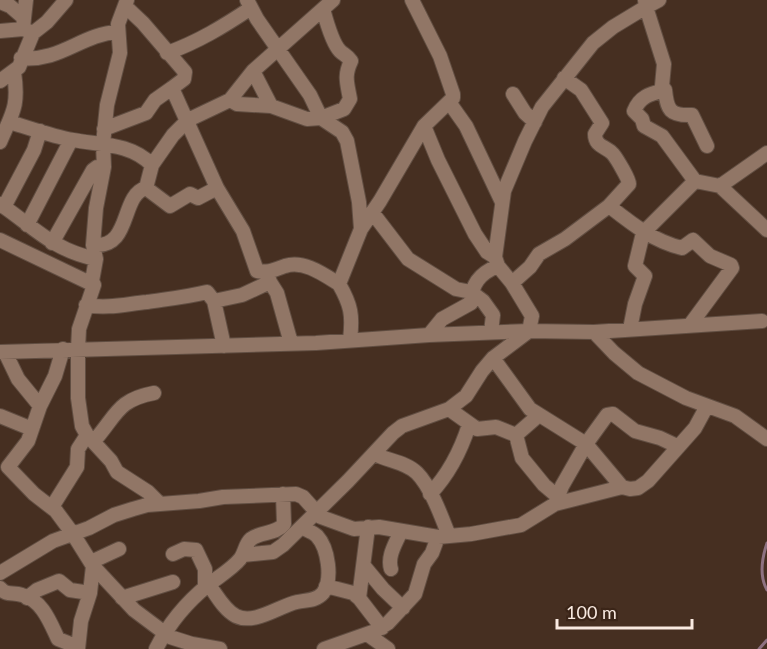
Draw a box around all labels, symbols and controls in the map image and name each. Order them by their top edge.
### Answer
scale bar [557,592,692,630]
text: 100 m [566,601,617,623]

